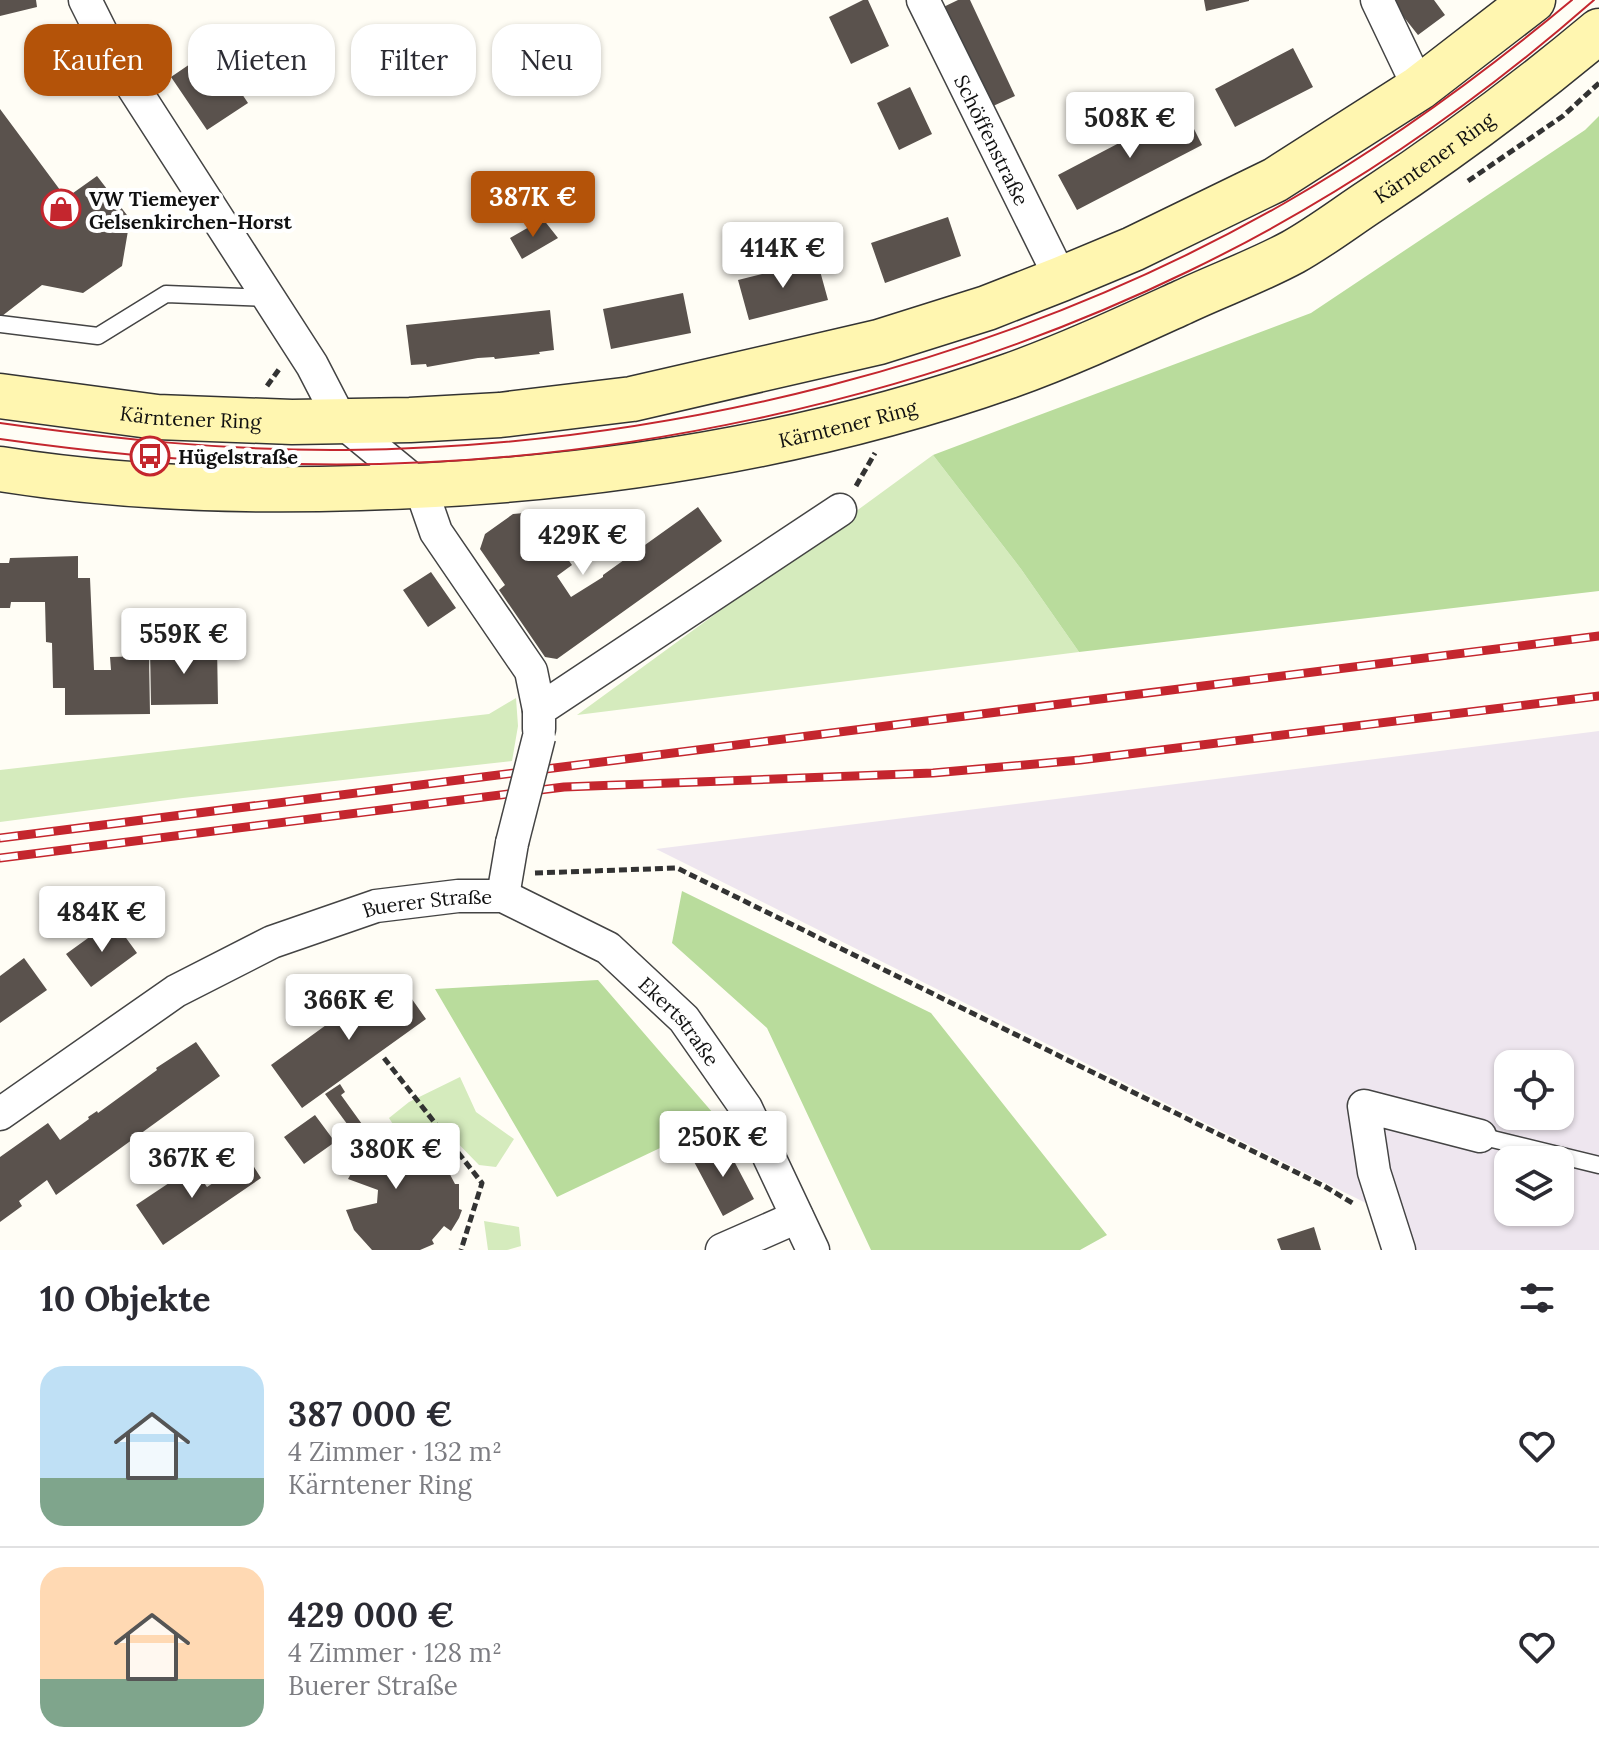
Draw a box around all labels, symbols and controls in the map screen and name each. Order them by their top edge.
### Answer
chip: Kaufen [24,24,172,96]
chip: Mieten [188,24,335,96]
chip: Filter [351,24,476,96]
chip: Neu [492,24,601,96]
street label: Schöffenstraße [949,70,1035,209]
pin: 508K € [1065,92,1195,160]
text: 508K € [1084,101,1176,134]
street label: Kärntener Ring [1369,106,1500,208]
pin: 387K € [468,171,598,239]
text: 387K € [489,180,577,213]
place label: VW Tiemeyer Gelsenkirchen-Horst [89,186,292,234]
shop icon: VW Tiemeyer Gelsenkirchen-Horst [40,188,82,230]
pin: 414K € [718,222,848,290]
text: 414K € [740,231,826,264]
street label: Kärntener Ring [776,393,921,452]
street label: Kärntener Ring [118,400,263,433]
bus stop icon: Hügelstraße [129,435,171,477]
place label: Hügelstraße [178,444,298,469]
pin: 429K € [518,509,648,577]
text: 429K € [538,518,628,551]
pin: 559K € [119,608,249,676]
text: 559K € [139,617,229,650]
street label: Buerer Straße [359,884,492,922]
pin: 484K € [37,886,167,954]
text: 484K € [57,895,147,928]
street label: Ekertstraße [634,971,725,1071]
pin: 366K € [284,974,414,1042]
text: 366K € [304,983,394,1016]
map controls [1494,1050,1574,1226]
button: locate [1494,1050,1574,1130]
pin: 250K € [658,1111,788,1179]
text: 250K € [678,1120,768,1153]
pin: 380K € [331,1123,461,1191]
pin: 367K € [127,1132,257,1200]
text: 380K € [350,1132,442,1165]
text: 367K € [148,1141,236,1174]
button: layers [1494,1146,1574,1226]
icon: filters [1515,1276,1559,1320]
text: 10 Objekte [40,1277,211,1320]
text: 387 000 € [288,1392,453,1435]
icon: home [104,1398,200,1494]
icon: heart [1515,1424,1559,1468]
text: 4 Zimmer · 132 m² [288,1435,502,1468]
text: Kärntener Ring [288,1468,472,1501]
text: 429 000 € [288,1593,455,1636]
icon: home [104,1599,200,1695]
icon: heart [1515,1625,1559,1669]
text: 4 Zimmer · 128 m² [288,1636,502,1669]
text: Buerer Straße [288,1669,458,1702]

